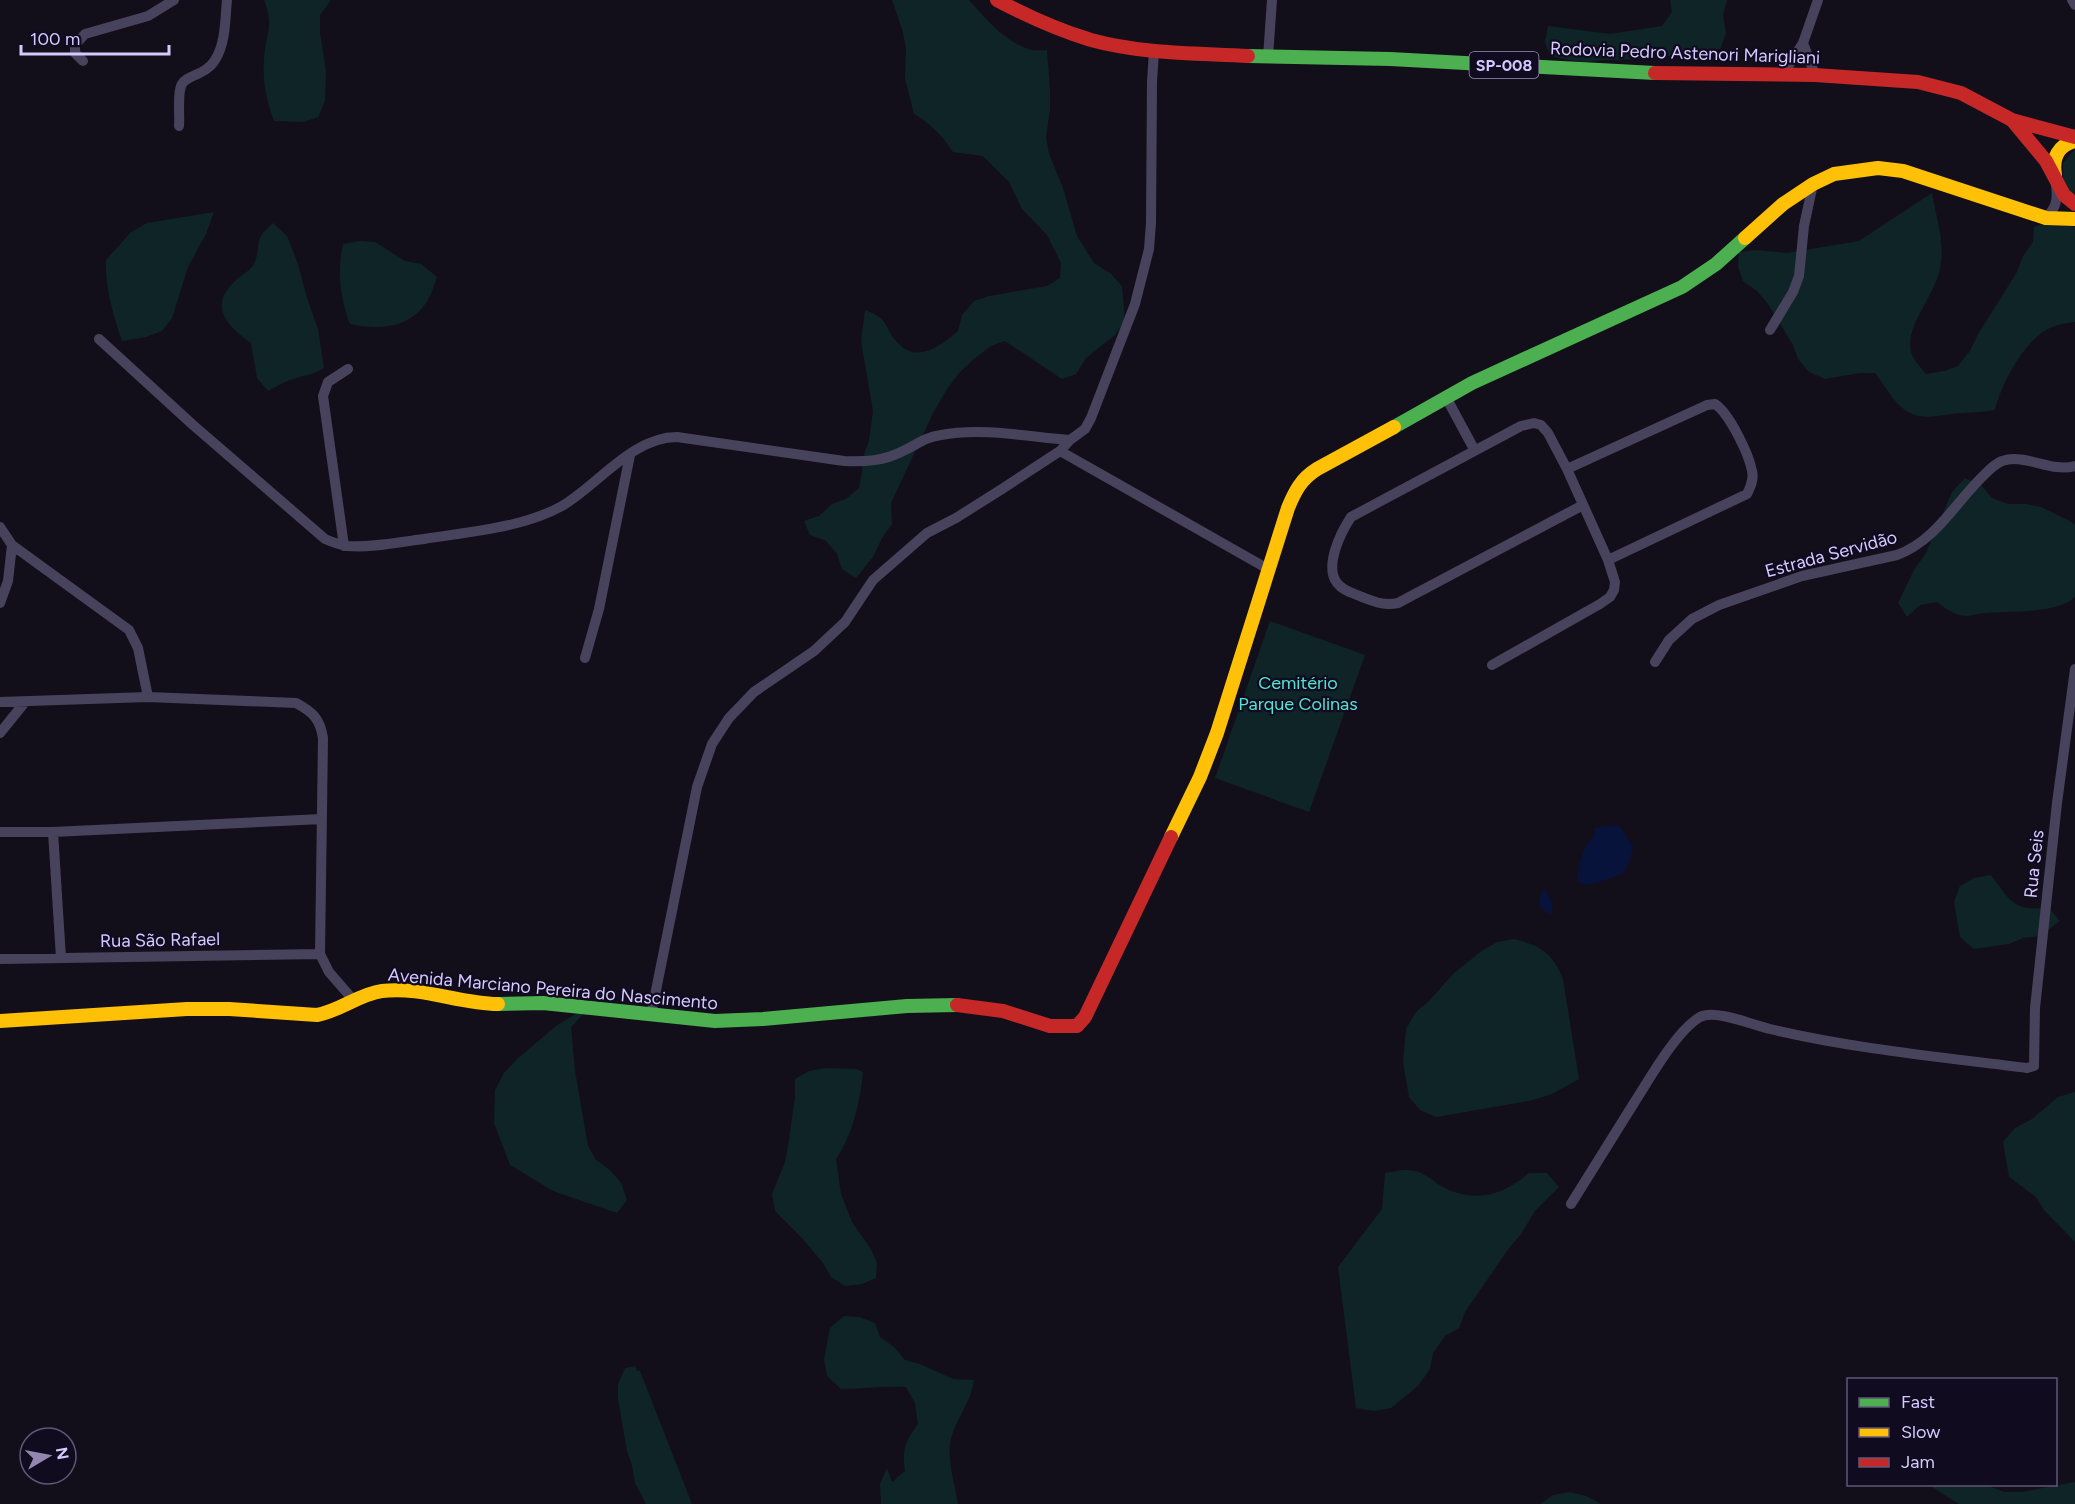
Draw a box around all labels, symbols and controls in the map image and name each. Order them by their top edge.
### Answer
scale bar [21,18,170,56]
text: 100 m [30,28,80,50]
street label: Rodovia Pedro Astenori Marigliani [1550,37,1820,69]
road number: SP-008 [1470,52,1538,78]
street label: Estrada Servidão [1763,526,1899,582]
park label: Cemitério Parque Colinas [1238,672,1358,715]
street label: Rua Seis [2019,829,2049,899]
street label: Rua São Rafael [100,928,220,952]
street label: Avenida Marciano Pereira do Nascimento [387,964,719,1014]
legend [1847,1378,2057,1486]
text: Fast [1901,1391,1935,1413]
text: Slow [1901,1421,1940,1443]
north arrow [18,1426,78,1486]
text: N [52,1446,73,1461]
text: Jam [1901,1451,1935,1473]

